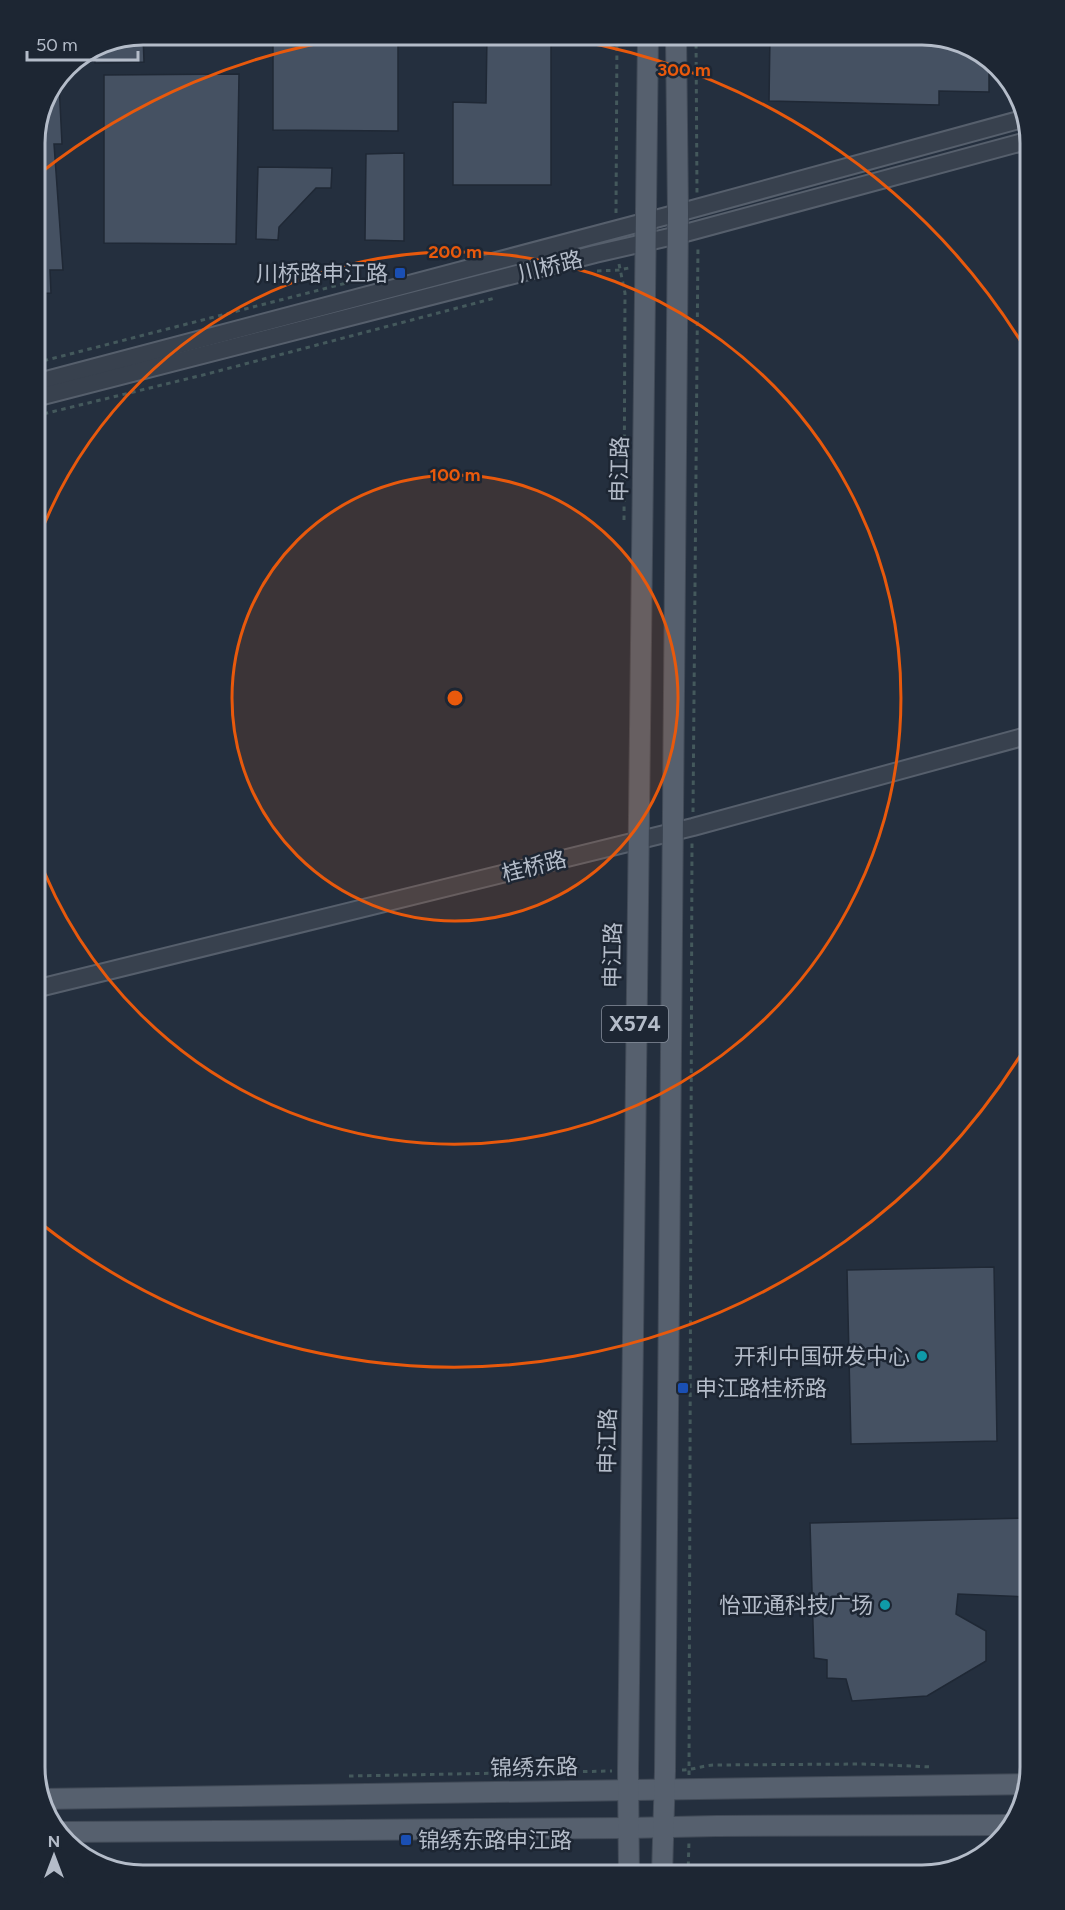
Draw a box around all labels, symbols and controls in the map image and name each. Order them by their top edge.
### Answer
scale bar [27,24,138,62]
text: 50 m [36,34,78,56]
text: 300 m [657,59,711,81]
text: 200 m [428,241,482,263]
street label: 川桥路 [515,245,585,288]
place label: 川桥路申江路 [256,260,388,287]
marker: 川桥路申江路 [393,266,407,280]
street label: 申江路 [605,436,634,502]
text: 100 m [430,464,480,486]
centre of rings [445,688,465,708]
street label: 桂桥路 [499,845,569,888]
street label: 申江路 [598,922,627,988]
road number: X574 [602,1006,668,1042]
place label: 开利中国研发中心 [734,1343,910,1370]
marker: 开利中国研发中心 [915,1349,929,1363]
place label: 申江路桂桥路 [695,1375,827,1402]
marker: 申江路桂桥路 [676,1381,690,1395]
street label: 申江路 [593,1408,622,1474]
place label: 怡亚通科技广场 [719,1592,873,1619]
marker: 怡亚通科技广场 [878,1598,892,1612]
street label: 锦绣东路 [490,1753,578,1782]
north arrow [24,1826,84,1886]
place label: 锦绣东路申江路 [418,1827,572,1854]
text: N [48,1832,60,1851]
marker: 锦绣东路申江路 [399,1833,413,1847]

